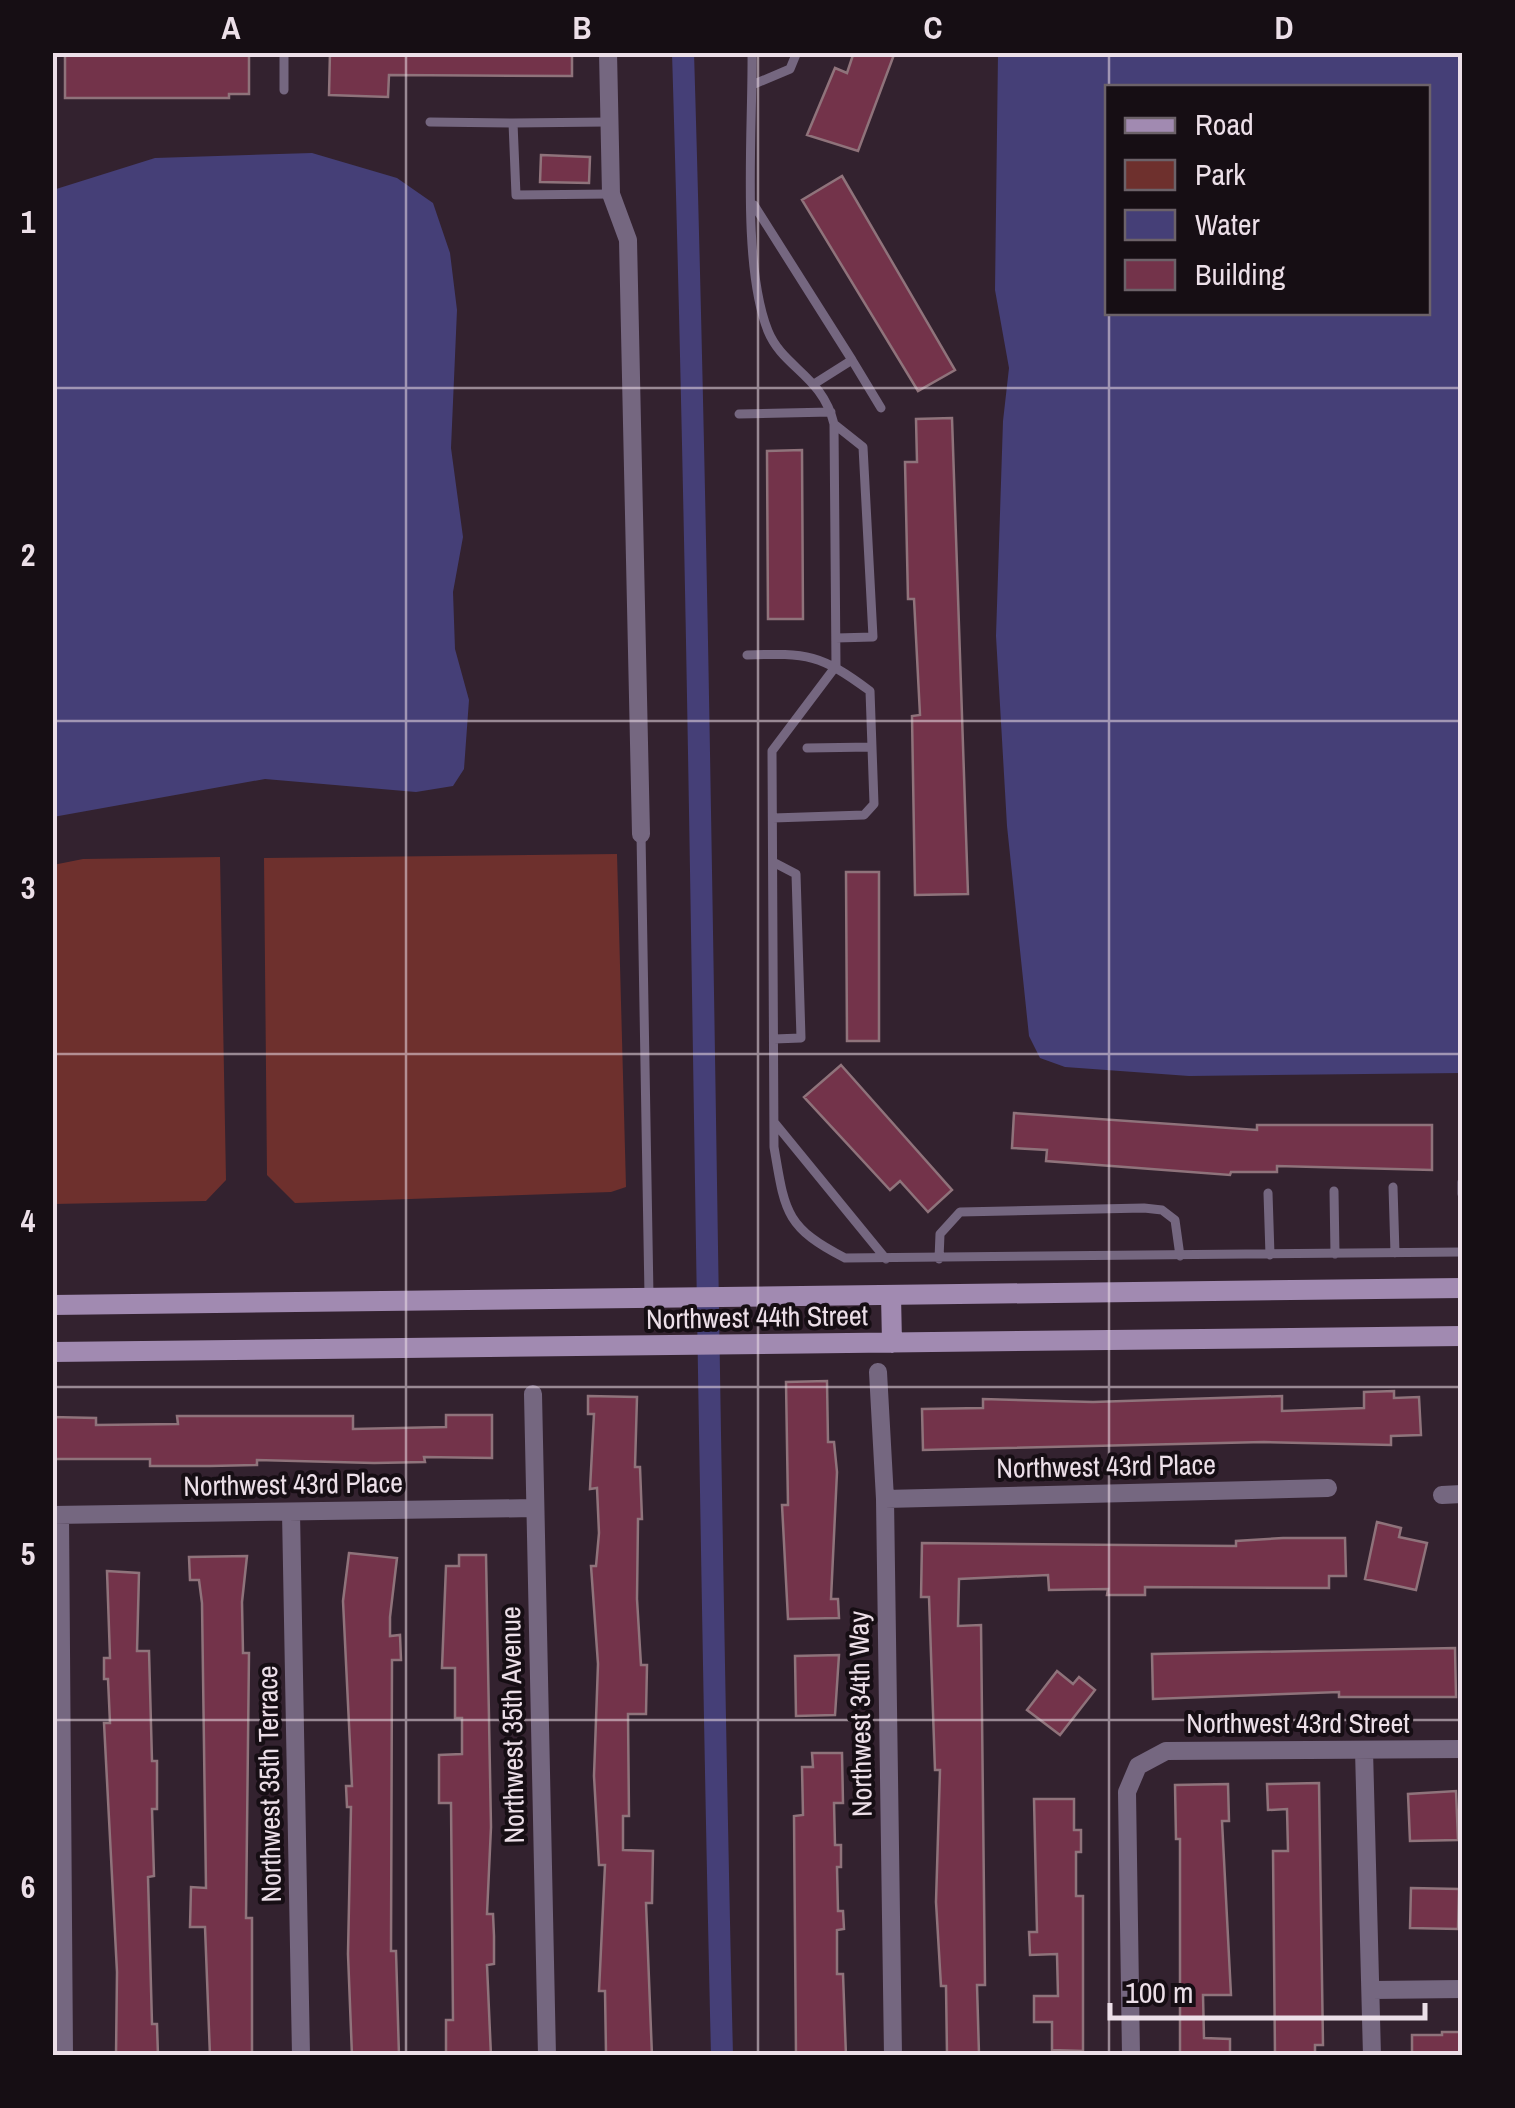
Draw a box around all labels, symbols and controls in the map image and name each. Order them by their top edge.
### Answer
text: A [222,6,241,49]
text: B [573,6,591,49]
text: C [924,6,942,49]
text: D [1275,6,1293,49]
legend [1105,85,1430,315]
text: Road [1195,104,1254,144]
text: Park [1195,154,1246,194]
text: 1 [21,200,36,243]
text: Water [1195,204,1261,244]
text: Building [1195,254,1286,294]
text: 2 [21,533,35,576]
text: 3 [21,866,35,909]
text: 4 [21,1199,36,1242]
street label: Northwest 44th Street [646,1296,868,1338]
street label: Northwest 43rd Place [996,1445,1216,1487]
street label: Northwest 43rd Place [183,1463,403,1505]
text: 5 [21,1532,35,1575]
street label: Northwest 35th Avenue [491,1606,533,1844]
street label: Northwest 34th Way [839,1610,881,1817]
street label: Northwest 35th Terrace [248,1665,290,1903]
street label: Northwest 43rd Street [1186,1704,1410,1742]
text: 6 [21,1865,35,1908]
scale bar [1110,1958,1425,2020]
text: 100 m [1125,1972,1193,2012]

